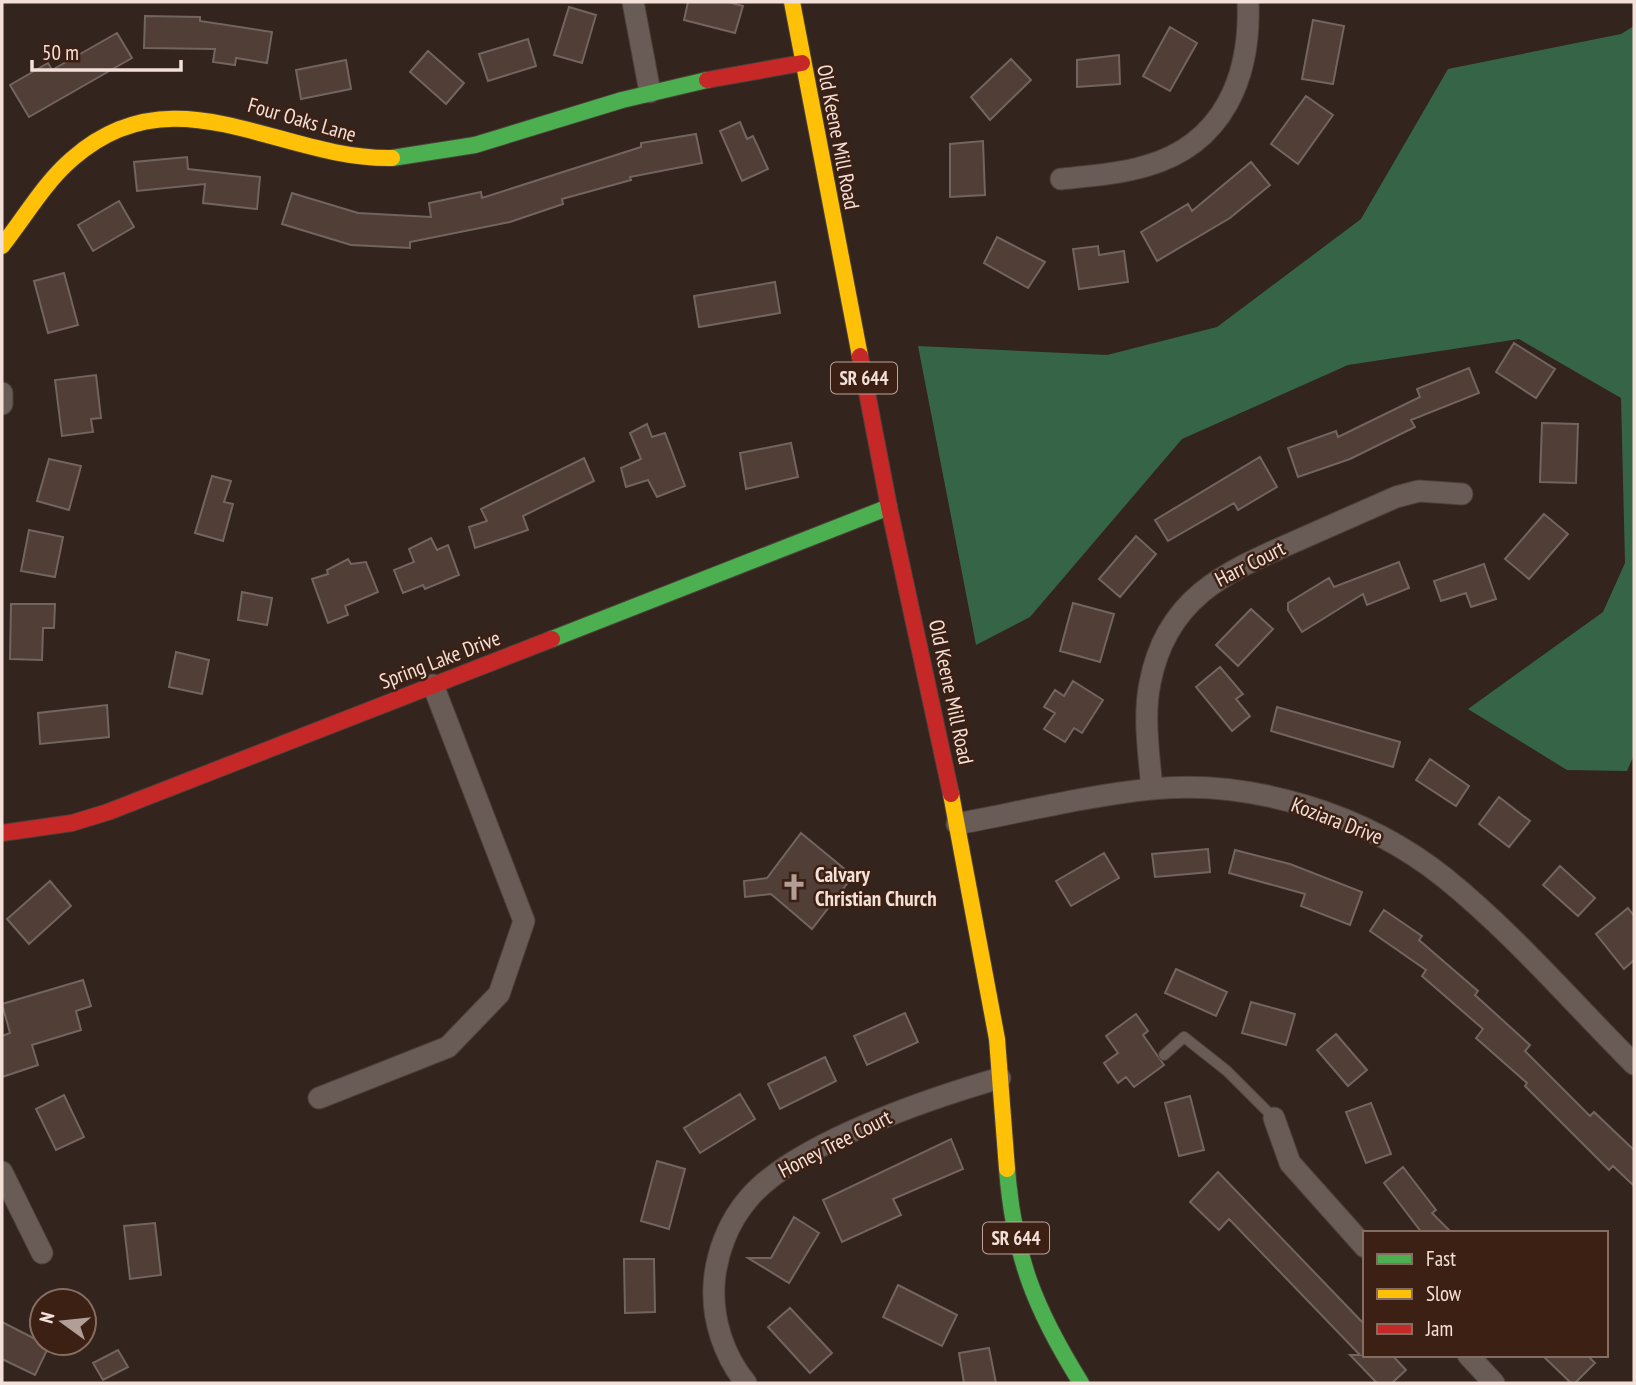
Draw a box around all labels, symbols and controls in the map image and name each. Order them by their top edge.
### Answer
scale bar [32,28,180,72]
text: 50 m [42,39,79,66]
street label: Old Keene Mill Road [811,62,866,212]
street label: Four Oaks Lane [245,91,359,148]
road number: SR 644 [831,362,897,394]
street label: Harr Court [1210,534,1289,593]
street label: Old Keene Mill Road [923,617,980,767]
street label: Spring Lake Drive [376,624,504,695]
street label: Koziara Drive [1288,791,1387,850]
place label: Calvary Christian Church [815,861,937,912]
church icon: Calvary Christian Church [779,872,809,902]
street label: Honey Tree Court [774,1103,896,1184]
road number: SR 644 [983,1222,1049,1254]
legend [1363,1231,1608,1357]
text: Fast [1426,1245,1456,1272]
text: Slow [1426,1280,1462,1307]
north arrow [28,1287,98,1357]
text: N [34,1310,59,1326]
text: Jam [1425,1315,1453,1342]

